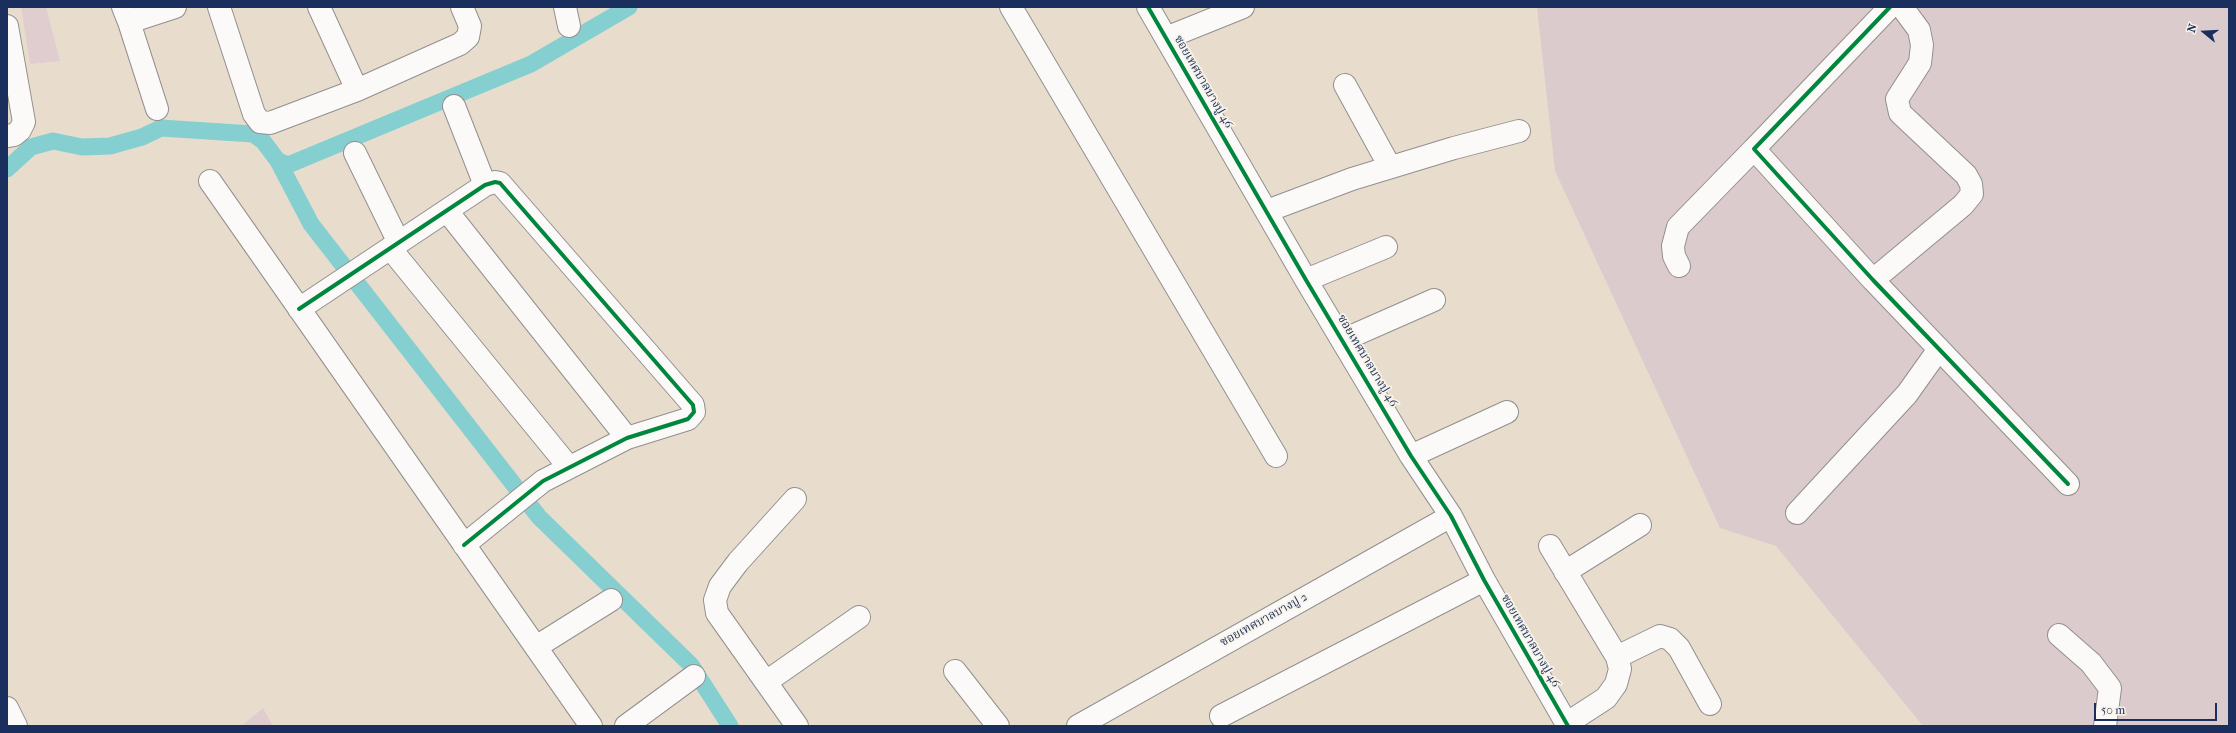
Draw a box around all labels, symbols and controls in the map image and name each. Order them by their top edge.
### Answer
north arrow [2184,12,2224,52]
text: N [2185,22,2200,34]
street label: ซอยเทศบาลบางปู 46 [1171,33,1235,131]
street label: ซอยเทศบาลบางปู 46 [1334,312,1400,410]
street label: ซอยเทศบาลบางปู 2 [1218,590,1310,650]
street label: ซอยเทศบาลบางปู 46 [1498,592,1562,690]
scale bar [2096,695,2219,721]
text: 50 m [2101,703,2125,717]

